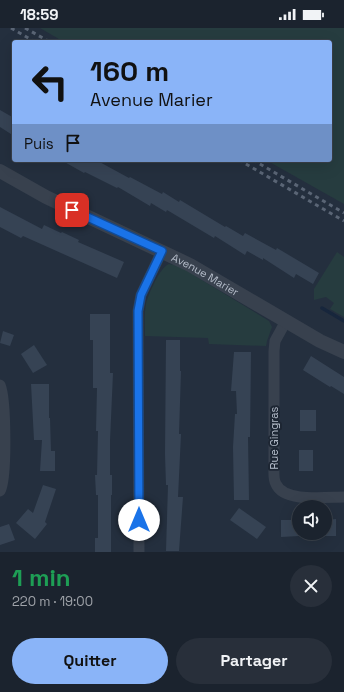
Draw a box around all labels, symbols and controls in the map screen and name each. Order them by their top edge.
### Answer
text: 18:59 [20,5,59,24]
text: 160 m [90,53,169,89]
icon: left [24,56,76,108]
text: Avenue Marier [90,88,213,111]
icon: arrive [62,132,84,154]
text: Puis [24,134,54,153]
pin [55,193,89,227]
icon: arrive [61,199,83,221]
street label: Avenue Marier [169,250,241,299]
street label: Rue Gingras [267,406,281,469]
position arrow [118,499,160,541]
map controls [292,500,332,540]
button: sound [292,500,332,540]
text: 1 min [12,562,71,593]
button: close [290,565,332,607]
text: 220 m · 19:00 [12,593,93,610]
button: Quitter [12,638,168,684]
button: Partager [176,638,332,684]

